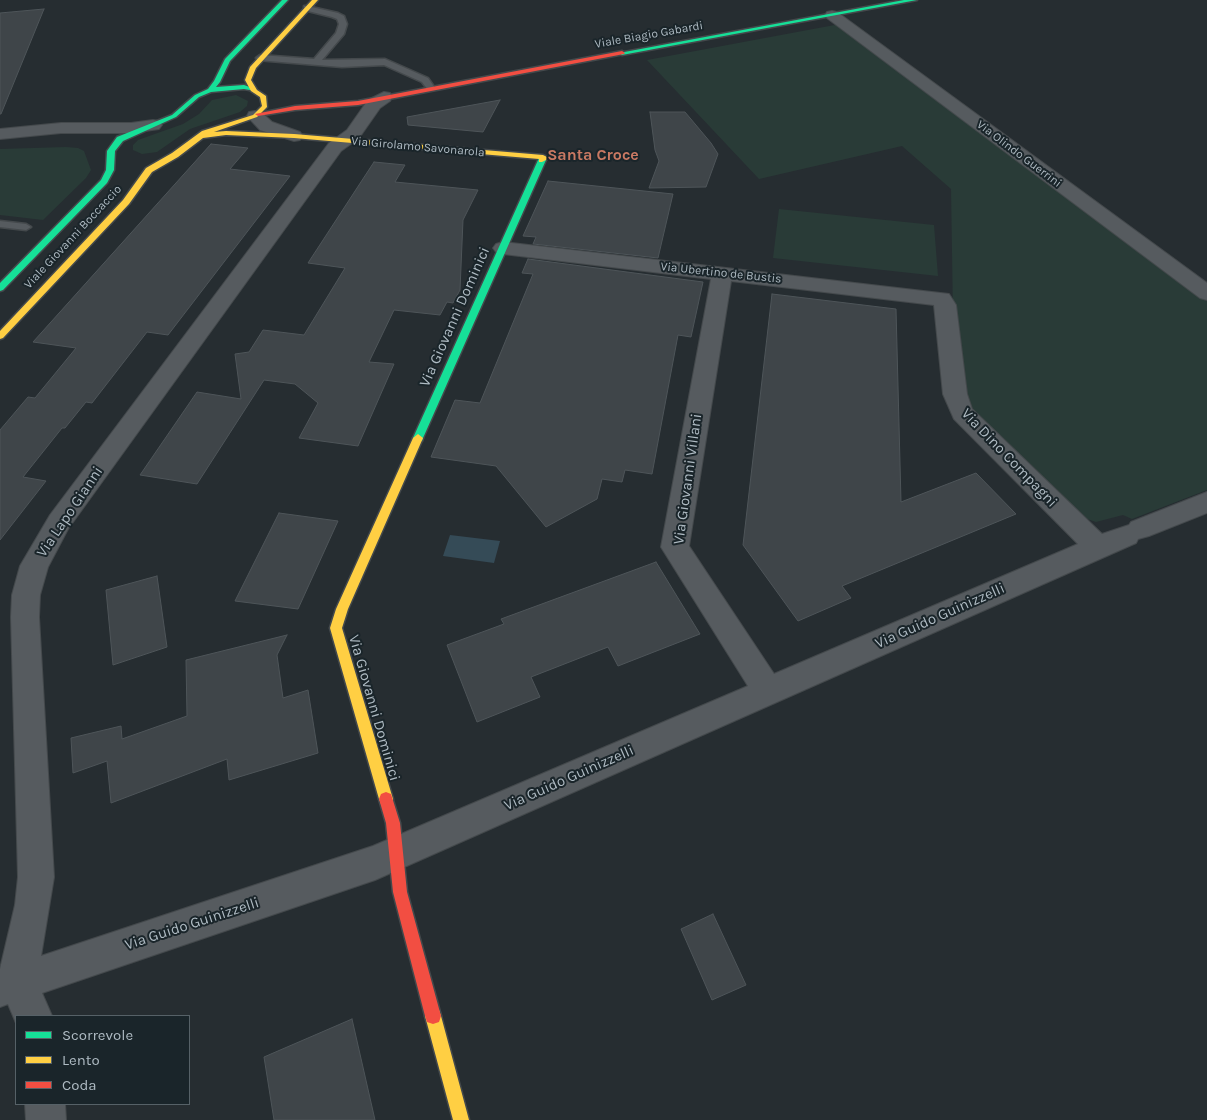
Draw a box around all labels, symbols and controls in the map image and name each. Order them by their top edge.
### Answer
street label: Viale Biagio Gabardi [594,18,704,52]
street label: Via Olindo Guerrini [974,117,1064,191]
street label: Via Girolamo Savonarola [351,134,485,160]
district label: Santa Croce [547,145,639,165]
street label: Viale Giovanni Boccaccio [21,182,125,292]
street label: Via Giovanni Dominici [416,244,494,390]
street label: Via Ubertino de Bustis [660,259,782,287]
street label: Via Dino Compagni [957,405,1061,511]
street label: Via Giovanni Villani [670,412,706,546]
street label: Via Lapo Gianni [33,463,107,561]
street label: Via Guido Guinizzelli [872,579,1008,653]
street label: Via Giovanni Dominici [344,633,404,783]
street label: Via Guido Guinizzelli [501,741,637,815]
street label: Via Guido Guinizzelli [123,894,261,954]
legend [15,1015,190,1105]
text: Scorrevole [62,1026,133,1044]
text: Lento [62,1051,100,1069]
text: Coda [62,1076,97,1094]

